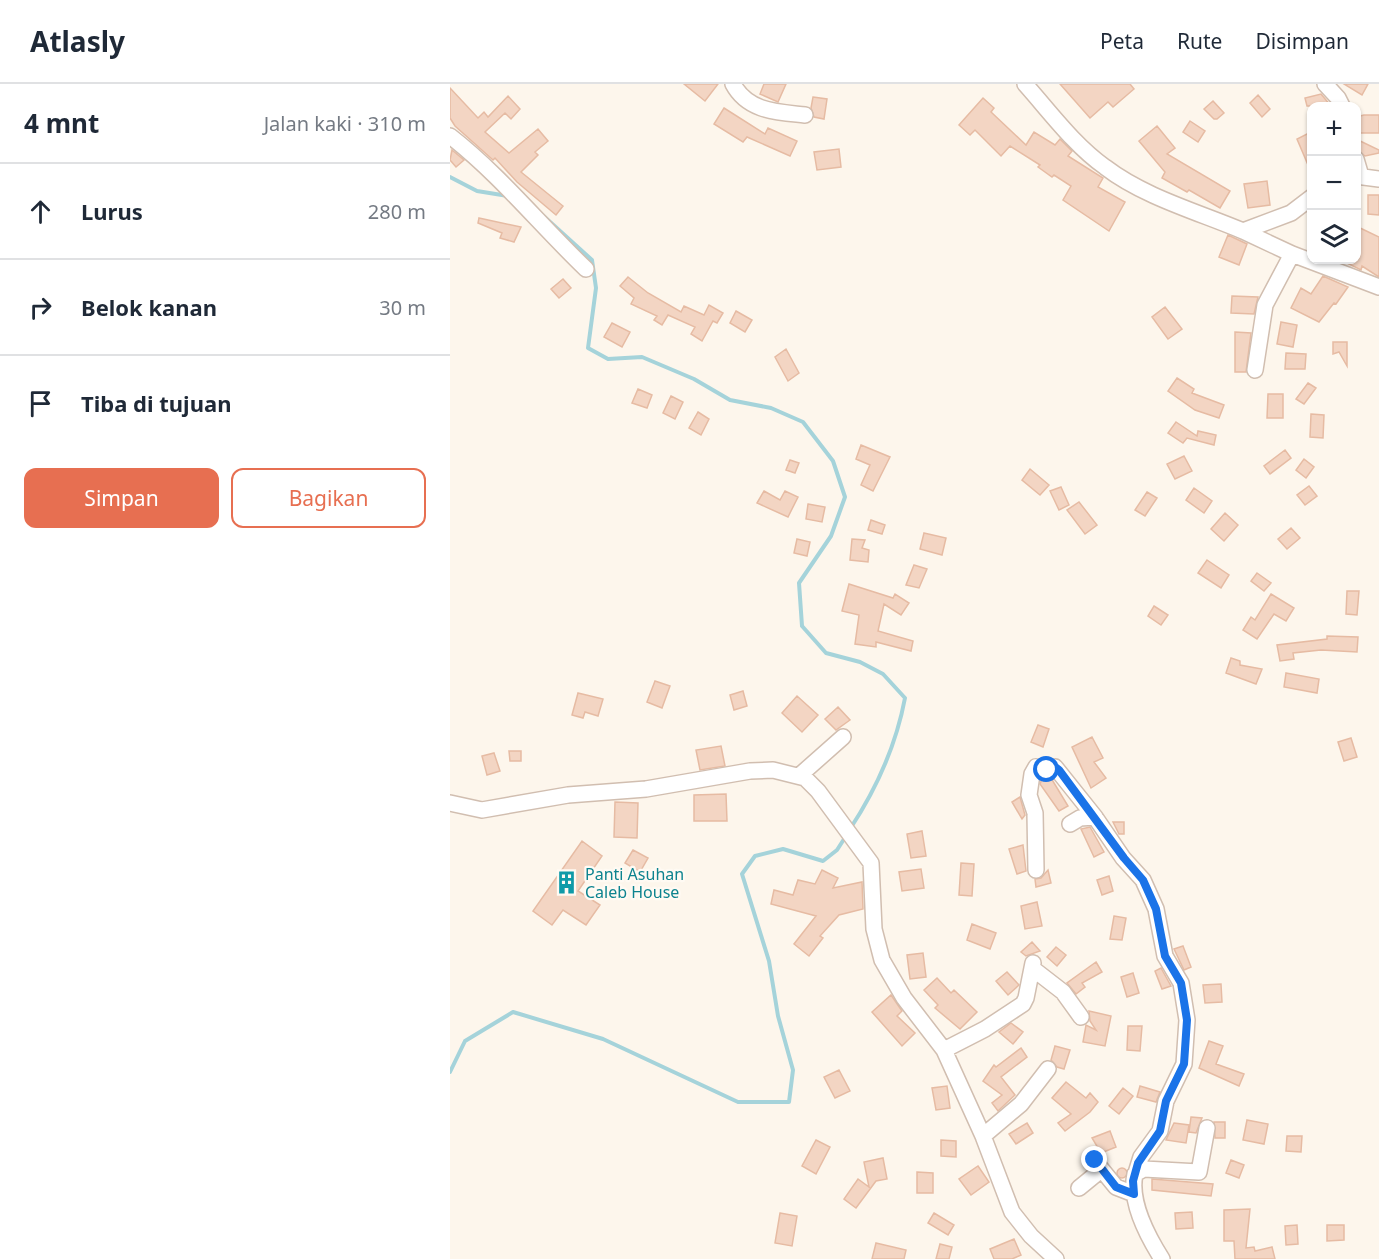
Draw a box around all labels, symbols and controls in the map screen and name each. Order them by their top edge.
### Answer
text: Atlasly [30,22,125,60]
text: Peta [1100,27,1144,55]
text: Rute [1177,27,1222,55]
text: Disimpan [1255,27,1349,55]
map controls [1307,102,1361,264]
button: + [1307,102,1361,156]
text: 4 mnt [24,105,99,141]
text: Jalan kaki · 310 m [264,110,426,137]
button: − [1307,156,1361,210]
icon: ahead [24,195,57,228]
text: Lurus [81,196,143,226]
text: 280 m [368,198,426,225]
button: layers [1307,210,1361,264]
icon: right [24,291,57,324]
text: Belok kanan [81,292,217,322]
text: 30 m [379,294,426,321]
icon: arrive [24,387,57,420]
text: Tiba di tujuan [81,388,231,418]
button: Simpan [24,468,219,528]
button: Bagikan [231,468,426,528]
route start [1033,756,1059,782]
place label: Panti Asuhan Caleb House [585,863,684,903]
building icon: Panti Asuhan Caleb House [554,870,580,896]
route end [1081,1146,1107,1172]

